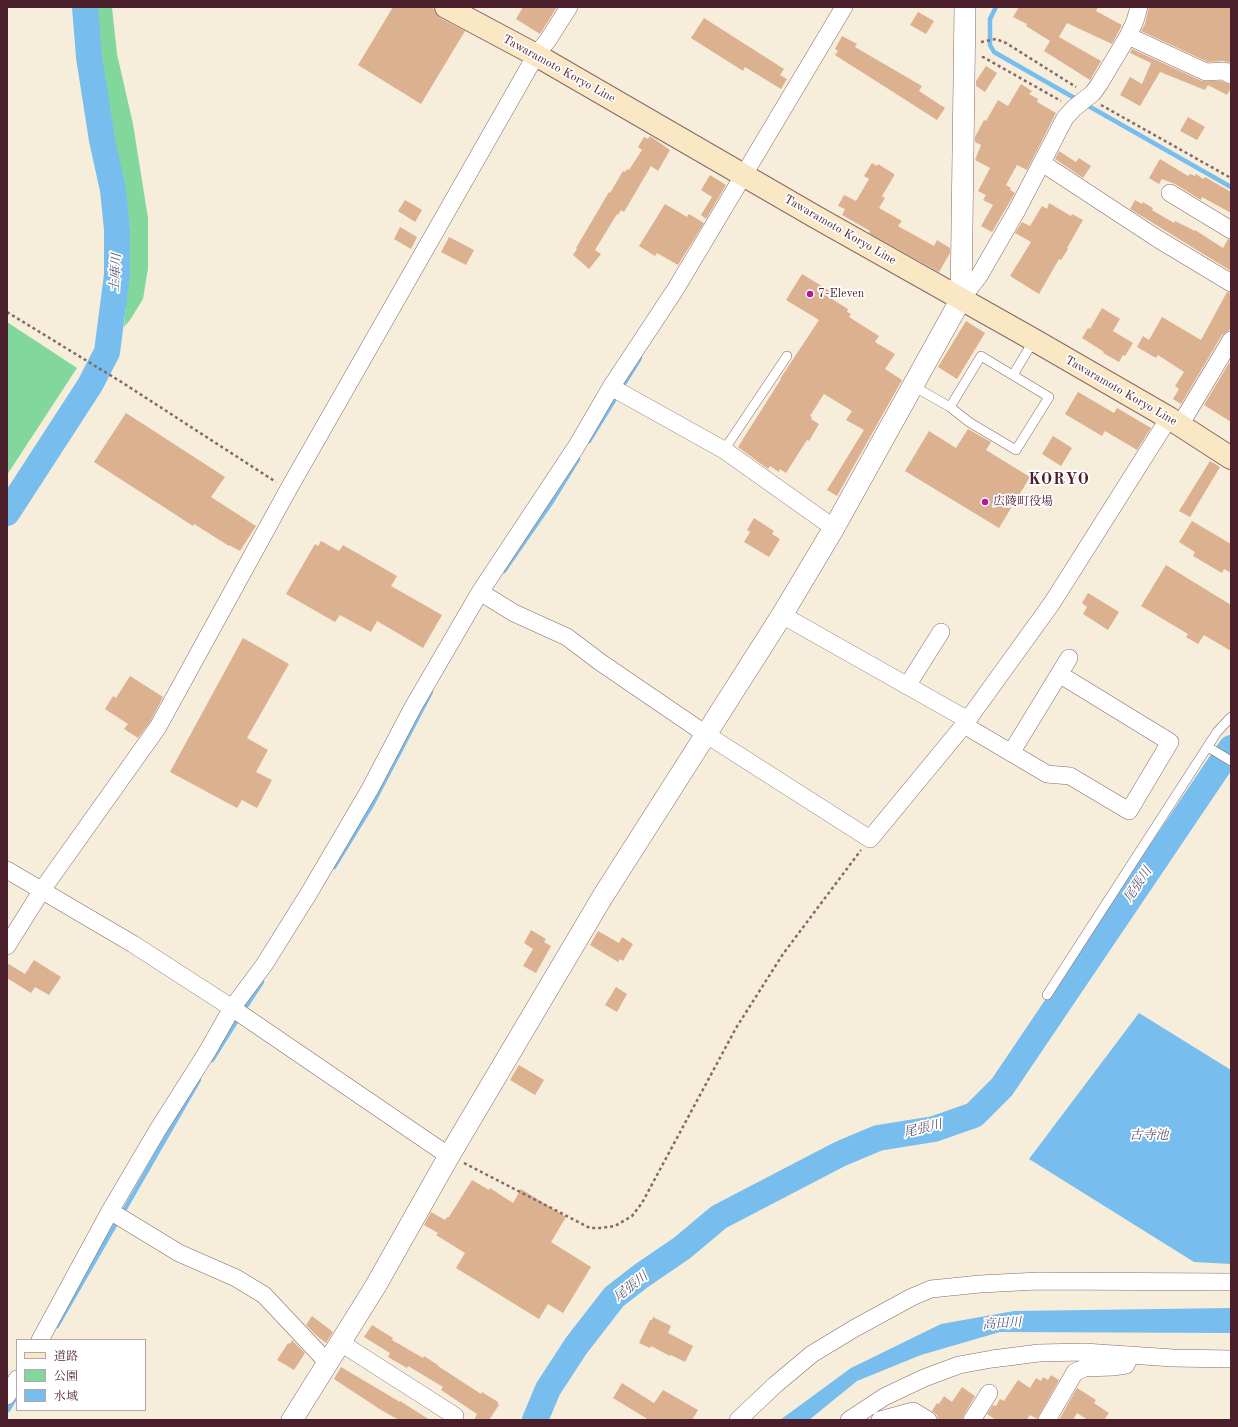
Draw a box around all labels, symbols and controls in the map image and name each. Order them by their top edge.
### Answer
street label: Tawaramoto Koryo Line [500,32,618,106]
street label: Tawaramoto Koryo Line [782,192,898,268]
water label: 土庫川 [107,253,125,293]
place label: 7-Eleven [818,287,864,301]
marker: 7-Eleven [805,289,815,299]
street label: Tawaramoto Koryo Line [1063,353,1179,429]
district label: KORYO [1028,470,1090,490]
place label: 広陵町役場 [993,495,1053,509]
marker: 広陵町役場 [980,497,990,507]
water label: 尾張川 [1121,864,1155,906]
water label: 尾張川 [902,1117,944,1141]
water label: 古寺池 [1130,1128,1168,1144]
water label: 尾張川 [611,1269,651,1305]
water label: 高田川 [982,1315,1022,1333]
legend [16,1339,146,1411]
text: 道路 [54,1351,78,1363]
text: 公園 [54,1371,78,1383]
text: 水域 [54,1391,78,1403]

